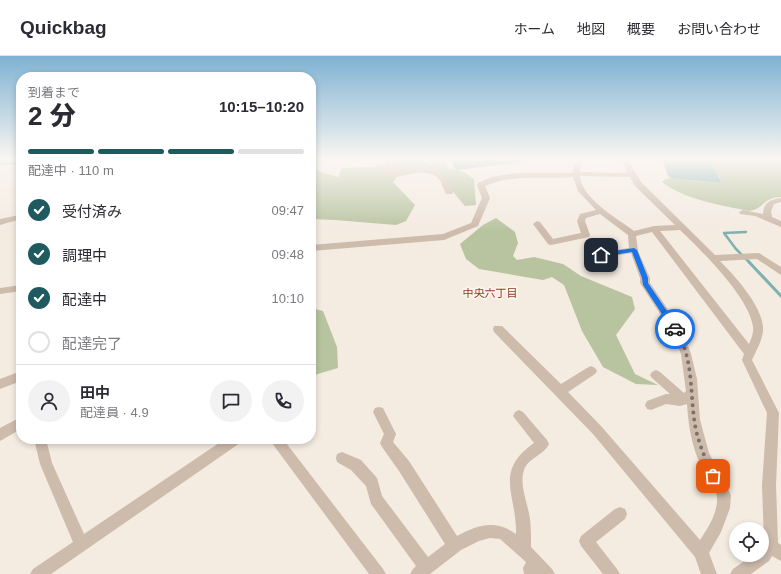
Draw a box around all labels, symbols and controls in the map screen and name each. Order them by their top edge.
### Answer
text: Quickbag [20,17,107,38]
text: ホーム [513,21,555,37]
text: 地図 [577,21,605,37]
text: 概要 [627,21,655,37]
text: お問い合わせ [677,21,761,37]
text: 到着まで [28,85,80,100]
text: 10:15–10:20 [219,98,304,115]
text: 2 分 [28,101,76,131]
text: 配達中 · 110 m [28,163,114,178]
icon: check [28,199,50,221]
text: 受付済み [62,203,122,220]
text: 09:47 [271,203,304,218]
pin [584,238,618,272]
icon: check [28,243,50,265]
icon: home [590,244,612,266]
text: 調理中 [62,247,107,264]
text: 09:48 [271,247,304,262]
icon: check [28,287,50,309]
district label: 中央六丁目 [463,287,518,299]
text: 配達中 [62,291,107,308]
text: 10:10 [271,291,304,306]
courier [655,309,695,349]
icon: car [664,318,686,340]
text: 配達完了 [62,335,122,352]
button: person [28,380,70,422]
button: chat [210,380,252,422]
button: phone [262,380,304,422]
text: 田中 [80,384,110,401]
text: 配達員 · 4.9 [80,405,149,420]
pin [696,459,730,493]
icon: bag [702,465,724,487]
map controls [729,522,769,562]
button: locate [729,522,769,562]

